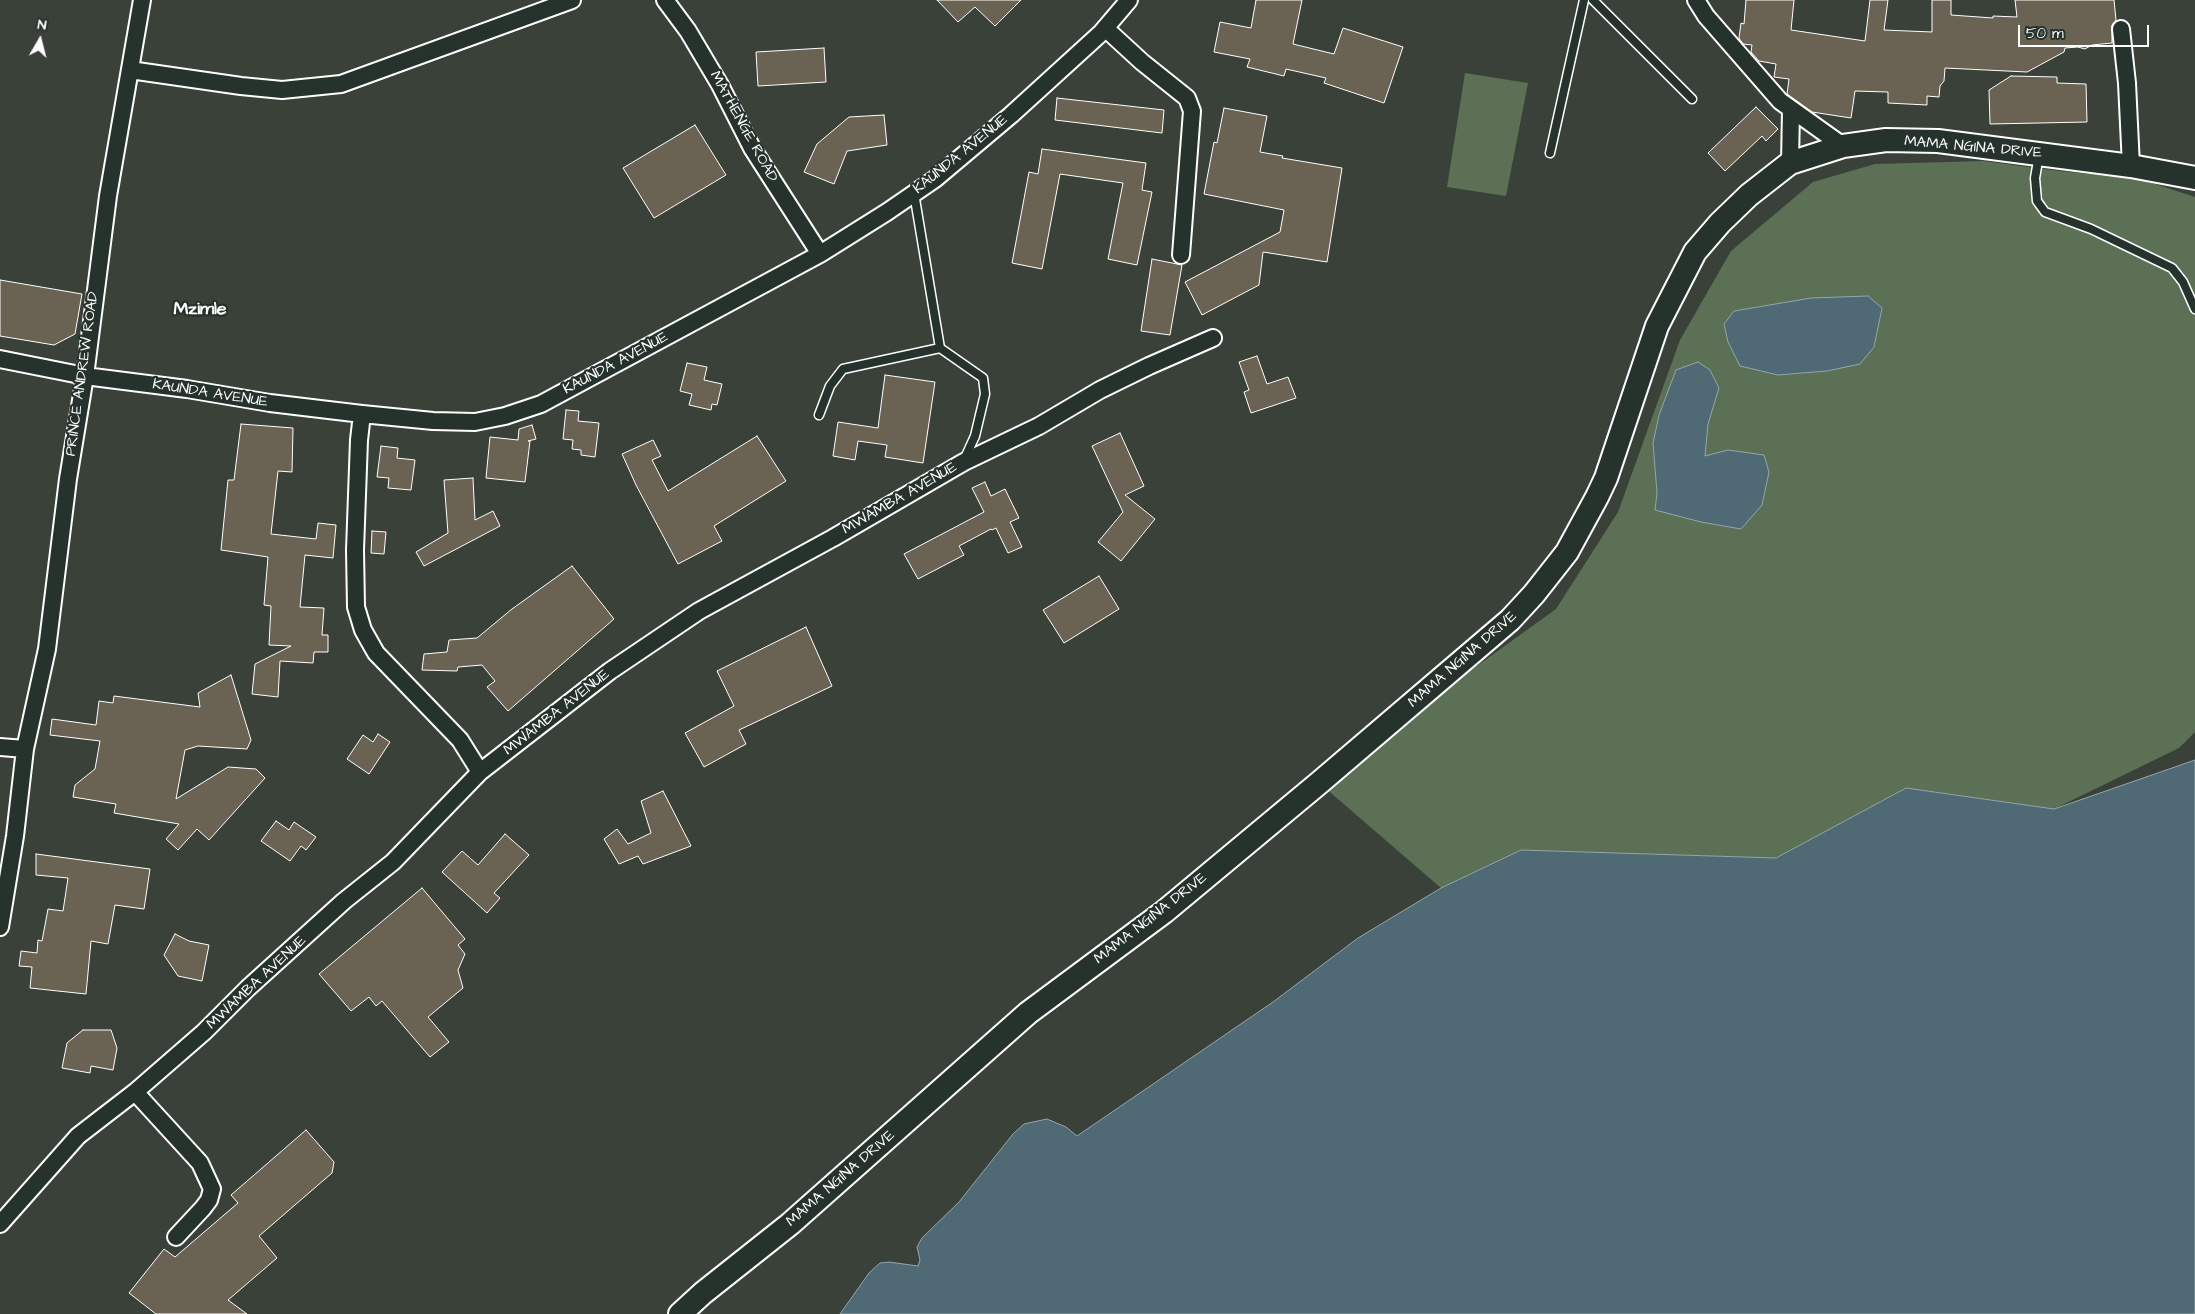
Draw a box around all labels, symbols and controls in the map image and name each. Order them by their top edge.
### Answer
north arrow [15,15,65,65]
text: N [36,15,48,36]
scale bar [2020,15,2151,47]
text: 50 m [2026,23,2064,44]
street label: MATHENGE ROAD [705,68,781,186]
street label: KAUNDA AVENUE [910,111,1012,199]
street label: MAMA NGINA DRIVE [1903,133,2043,163]
street label: PRINCE ANDREW ROAD [63,291,103,457]
district label: Mzimle [173,299,227,321]
street label: KAUNDA AVENUE [560,329,672,399]
street label: KAUNDA AVENUE [151,376,269,412]
street label: MWAMBA AVENUE [839,459,961,539]
street label: MAMA NGINA DRIVE [1405,608,1521,712]
street label: MWAMBA AVENUE [500,666,614,760]
street label: MAMA NGINA DRIVE [1091,869,1211,969]
street label: MWAMBA AVENUE [204,932,310,1034]
street label: MAMA NGINA DRIVE [783,1127,899,1231]

